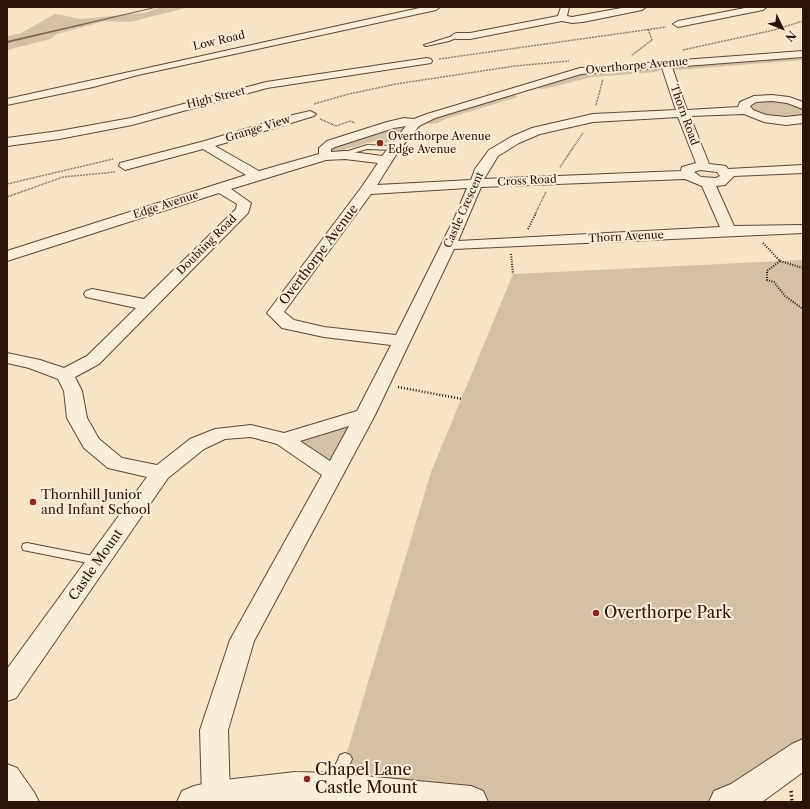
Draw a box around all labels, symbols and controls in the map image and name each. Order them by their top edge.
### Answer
north arrow [762,8,802,48]
text: N [782,28,799,44]
street label: Low Road [192,29,246,53]
street label: Overthorpe Avenue [585,55,689,77]
street label: Thorn Road [667,83,701,147]
street label: High Street [186,84,246,112]
street label: Grange View [224,113,292,145]
place label: Overthorpe Avenue Edge Avenue [388,130,491,156]
marker: Overthorpe Avenue Edge Avenue [375,138,385,148]
street label: Castle Crescent [441,170,487,250]
street label: Cross Road [497,173,557,189]
street label: Edge Avenue [132,188,200,222]
street label: Overthorpe Avenue [276,202,362,308]
street label: Doubting Road [174,212,240,278]
street label: Thorn Avenue [588,228,664,246]
place label: Thornhill Junior and Infant School [41,487,151,518]
marker: Thornhill Junior and Infant School [28,497,38,507]
street label: Castle Mount [66,526,126,604]
place label: Overthorpe Park [604,603,731,623]
marker: Overthorpe Park [591,608,601,618]
place label: Chapel Lane Castle Mount [315,760,417,798]
marker: Chapel Lane Castle Mount [302,774,312,784]

